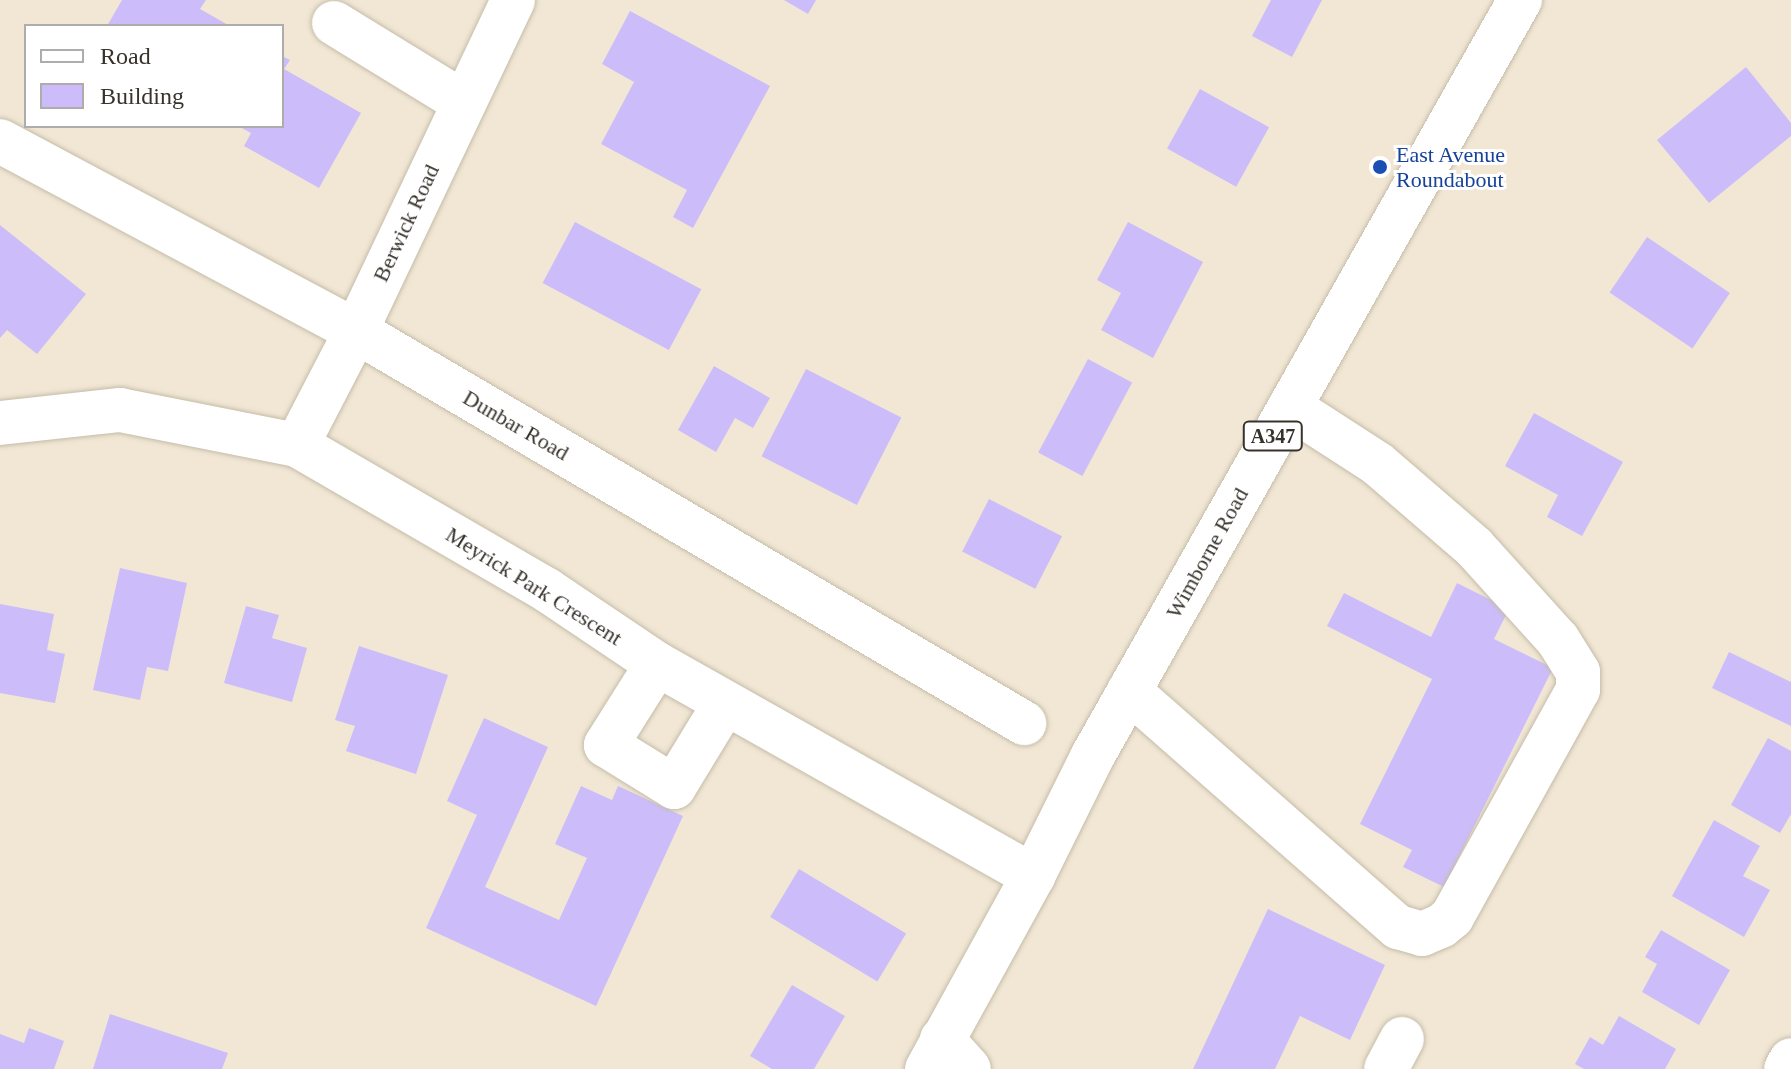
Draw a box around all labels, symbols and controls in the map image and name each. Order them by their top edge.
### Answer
legend [24,24,284,128]
text: Road [100,43,151,69]
text: Building [100,83,184,109]
place label: East Avenue Roundabout [1396,141,1506,192]
marker: East Avenue Roundabout [1371,158,1389,176]
street label: Berwick Road [367,160,445,286]
street label: Dunbar Road [458,384,574,466]
road number: A347 [1241,420,1305,452]
street label: Wimborne Road [1160,483,1254,623]
street label: Meyrick Park Crescent [441,521,627,651]

